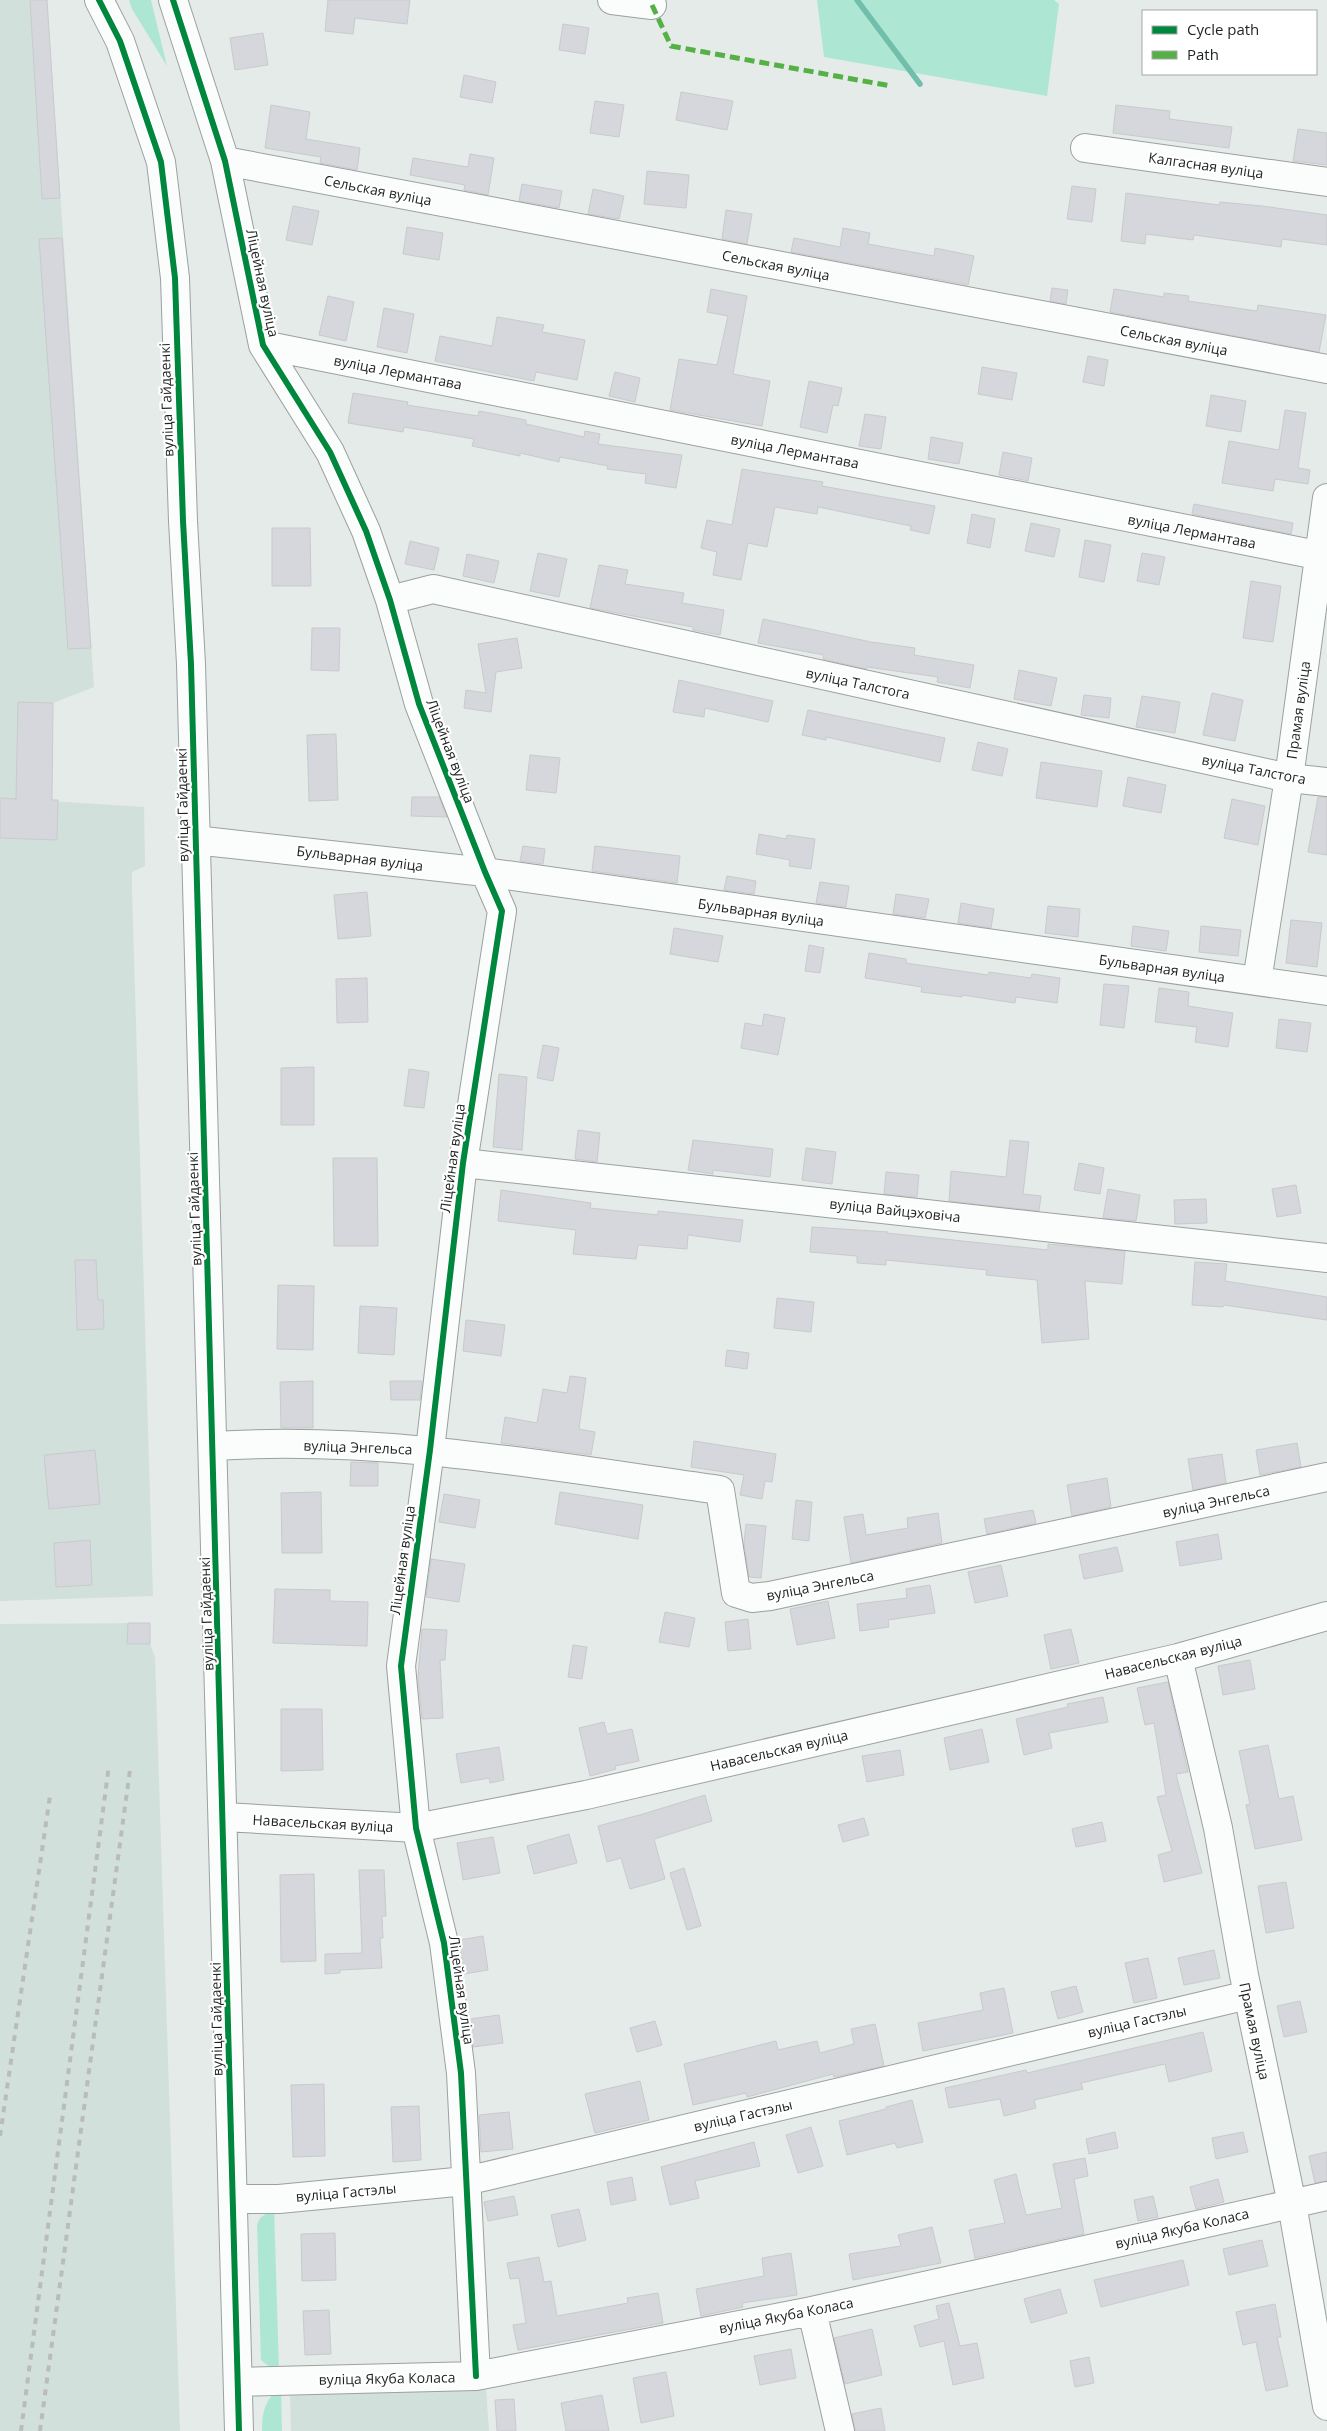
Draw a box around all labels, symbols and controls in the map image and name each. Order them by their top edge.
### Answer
legend [1142,10,1317,75]
text: Cycle path [1187,19,1259,39]
text: Path [1187,44,1219,64]
street label: Калгасная вуліца [1147,148,1265,182]
street label: Сельская вуліца [323,170,433,210]
street label: Ліцейная вуліца [242,227,284,339]
street label: Сельская вуліца [721,245,831,285]
street label: Сельская вуліца [1119,320,1229,360]
street label: вуліца Гайдаенкі [155,343,177,457]
street label: вуліца Лермантава [332,350,464,394]
street label: вуліца Лермантава [729,429,861,473]
street label: вуліца Лермантава [1126,509,1258,553]
street label: Прамая вуліца [1282,660,1314,760]
street label: вуліца Талстога [804,663,912,703]
street label: Ліцейная вуліца [422,696,480,806]
street label: вуліца Гайдаенкі [172,748,192,862]
street label: вуліца Талстога [1200,750,1308,788]
street label: Бульварная вуліца [296,841,424,875]
street label: Бульварная вуліца [697,894,825,930]
street label: Бульварная вуліца [1098,950,1226,986]
street label: Ліцейная вуліца [435,1102,469,1214]
street label: вуліца Гайдаенкі [183,1152,205,1266]
street label: вуліца Вайцэховіча [828,1194,962,1226]
street label: вуліца Энгельса [303,1436,413,1458]
street label: вуліца Энгельса [1161,1480,1271,1522]
street label: Ліцейная вуліца [385,1504,419,1616]
street label: вуліца Гайдаенкі [195,1557,217,1671]
street label: вуліца Энгельса [765,1565,875,1605]
street label: Навасельская вуліца [1102,1631,1244,1683]
street label: Навасельская вуліца [708,1725,850,1775]
street label: Навасельская вуліца [252,1810,394,1836]
street label: Ліцейная вуліца [445,1934,479,2046]
street label: вуліца Гайдаенкі [206,1962,226,2076]
street label: Прамая вуліца [1235,1981,1275,2081]
street label: вуліца Гастэлы [1086,2000,1188,2042]
street label: вуліца Гастэлы [692,2094,794,2136]
street label: вуліца Гастэлы [295,2178,397,2206]
street label: вуліца Якуба Коласа [1113,2203,1251,2253]
street label: вуліца Якуба Коласа [717,2293,855,2337]
street label: вуліца Якуба Коласа [318,2367,456,2389]

